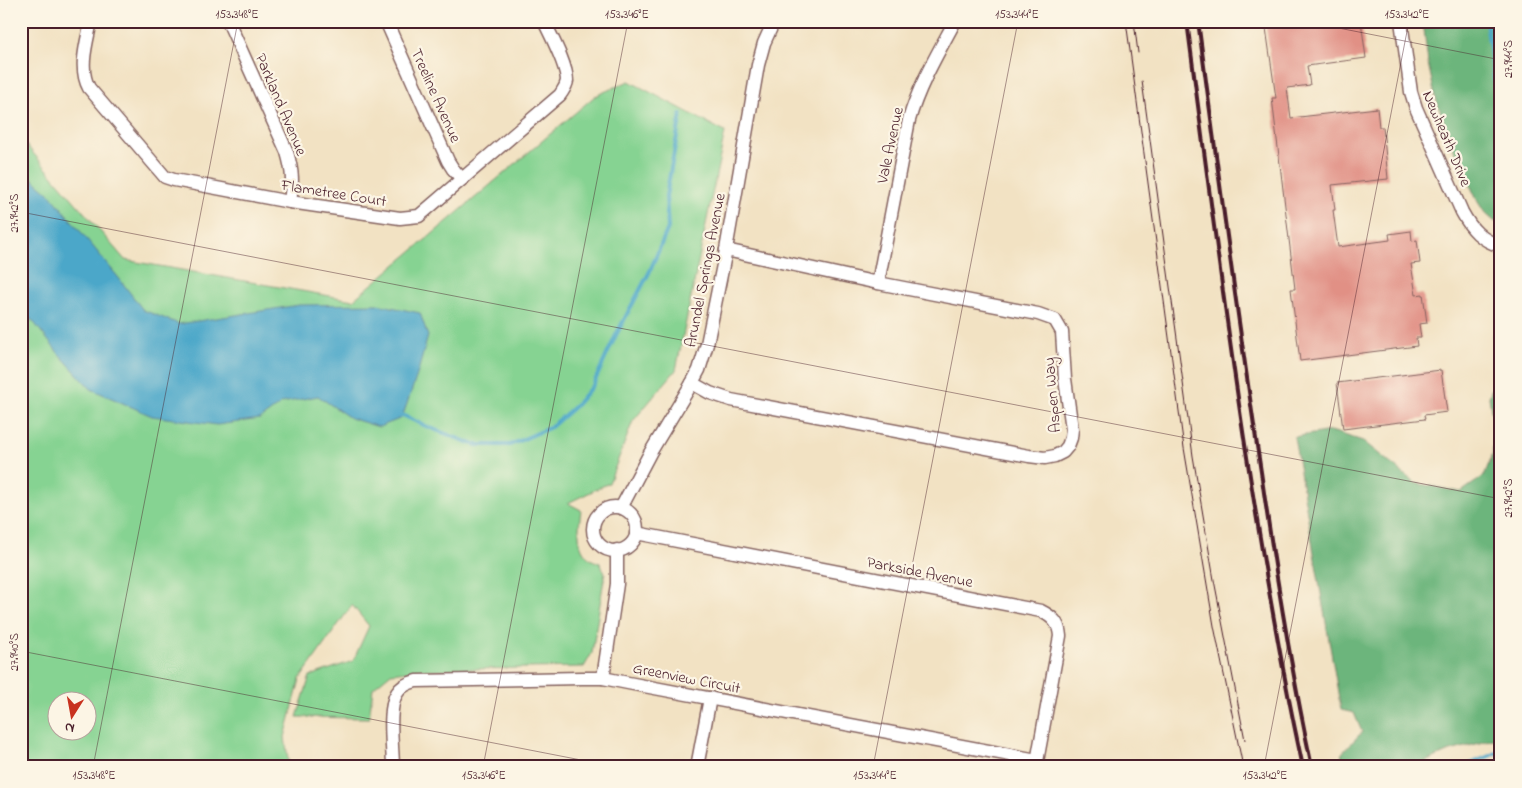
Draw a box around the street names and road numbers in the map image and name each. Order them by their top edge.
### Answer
street label: Treeline Avenue [404,45,467,148]
street label: Parkland Avenue [248,50,313,160]
street label: Newheath Drive [1415,87,1477,191]
street label: Vale Avenue [871,104,911,187]
street label: Flametree Court [278,174,389,214]
street label: Arundel Springs Avenue [679,190,733,350]
street label: Aspen Way [1038,356,1068,434]
street label: Parkside Avenue [864,551,976,595]
street label: Greenview Circuit [631,657,743,701]

